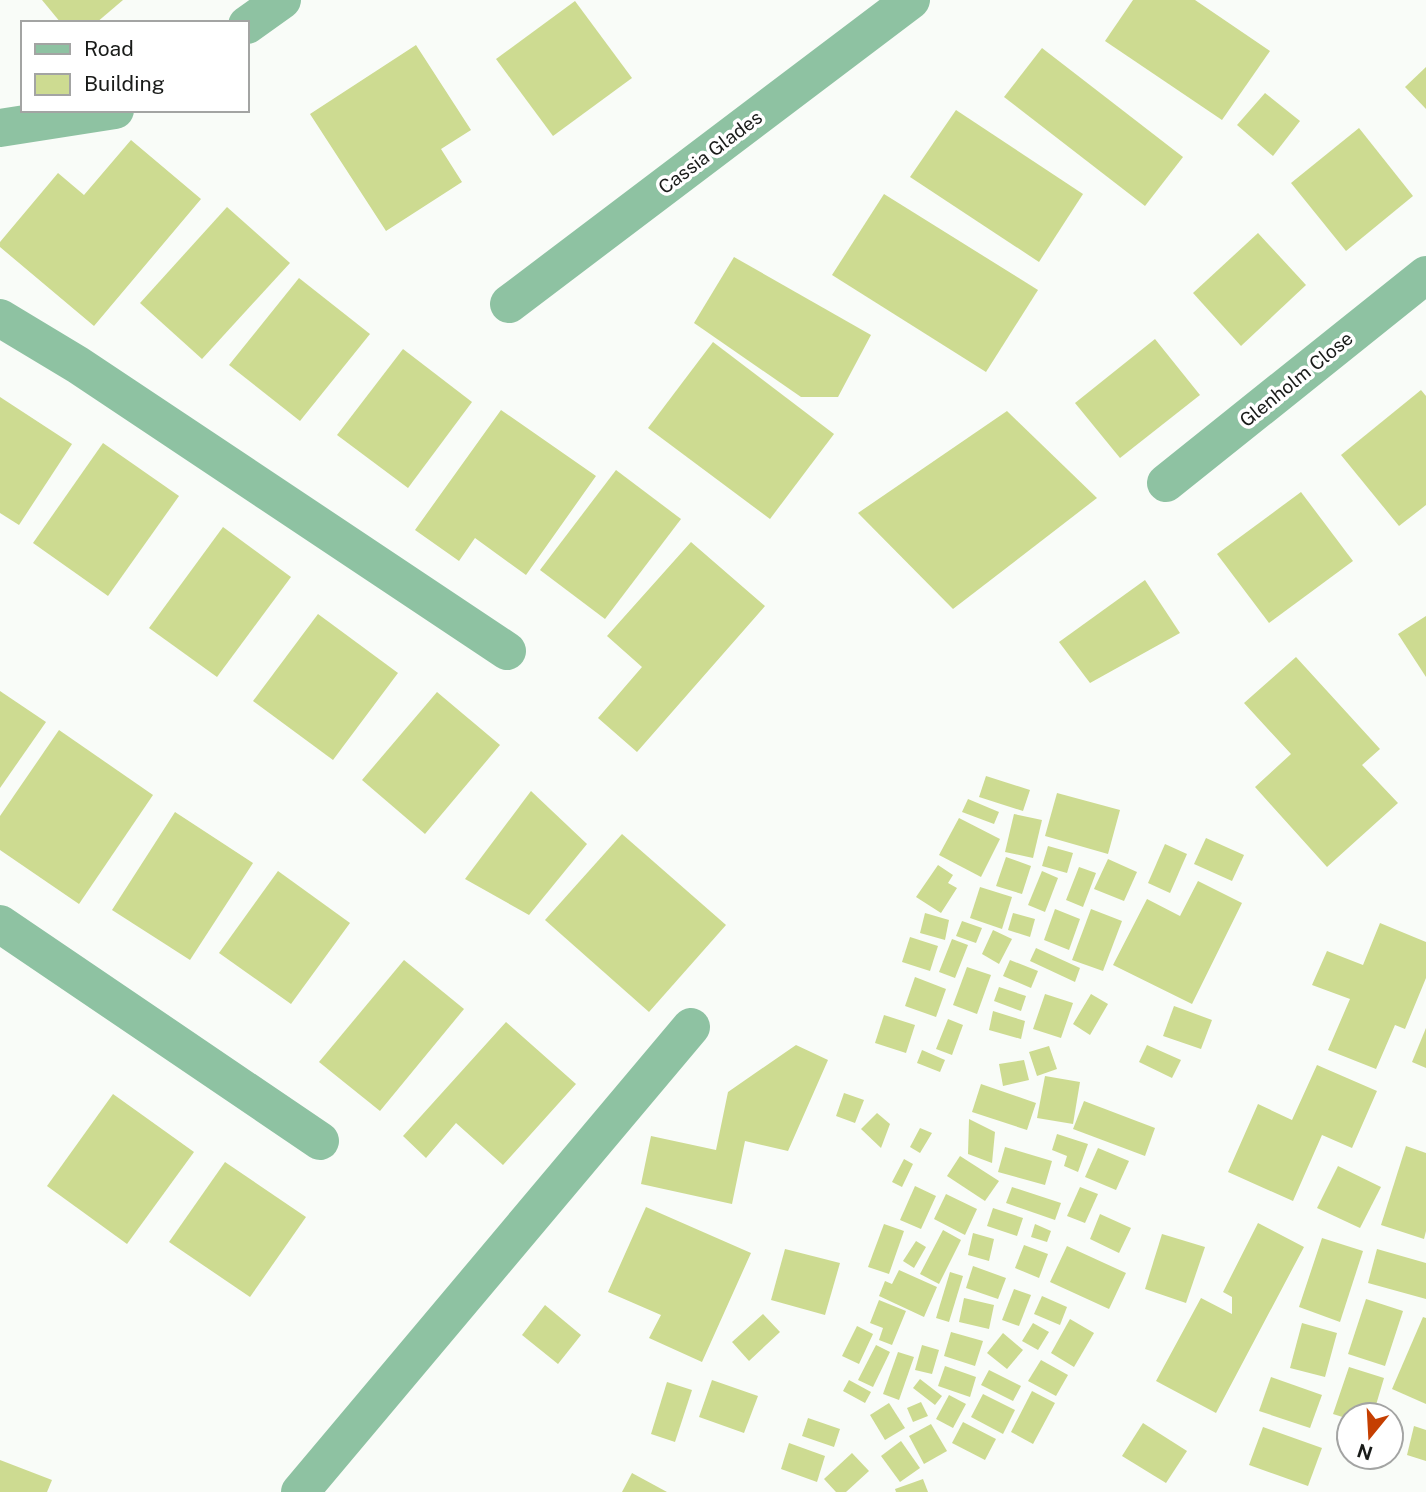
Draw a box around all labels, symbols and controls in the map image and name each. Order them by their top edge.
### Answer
legend [21,21,248,112]
text: Road [84,36,134,61]
text: Building [84,71,165,96]
street label: Cassia Glades [654,106,766,198]
street label: Glenholm Close [1235,327,1357,431]
north arrow [1335,1401,1405,1471]
text: N [1354,1439,1375,1465]

